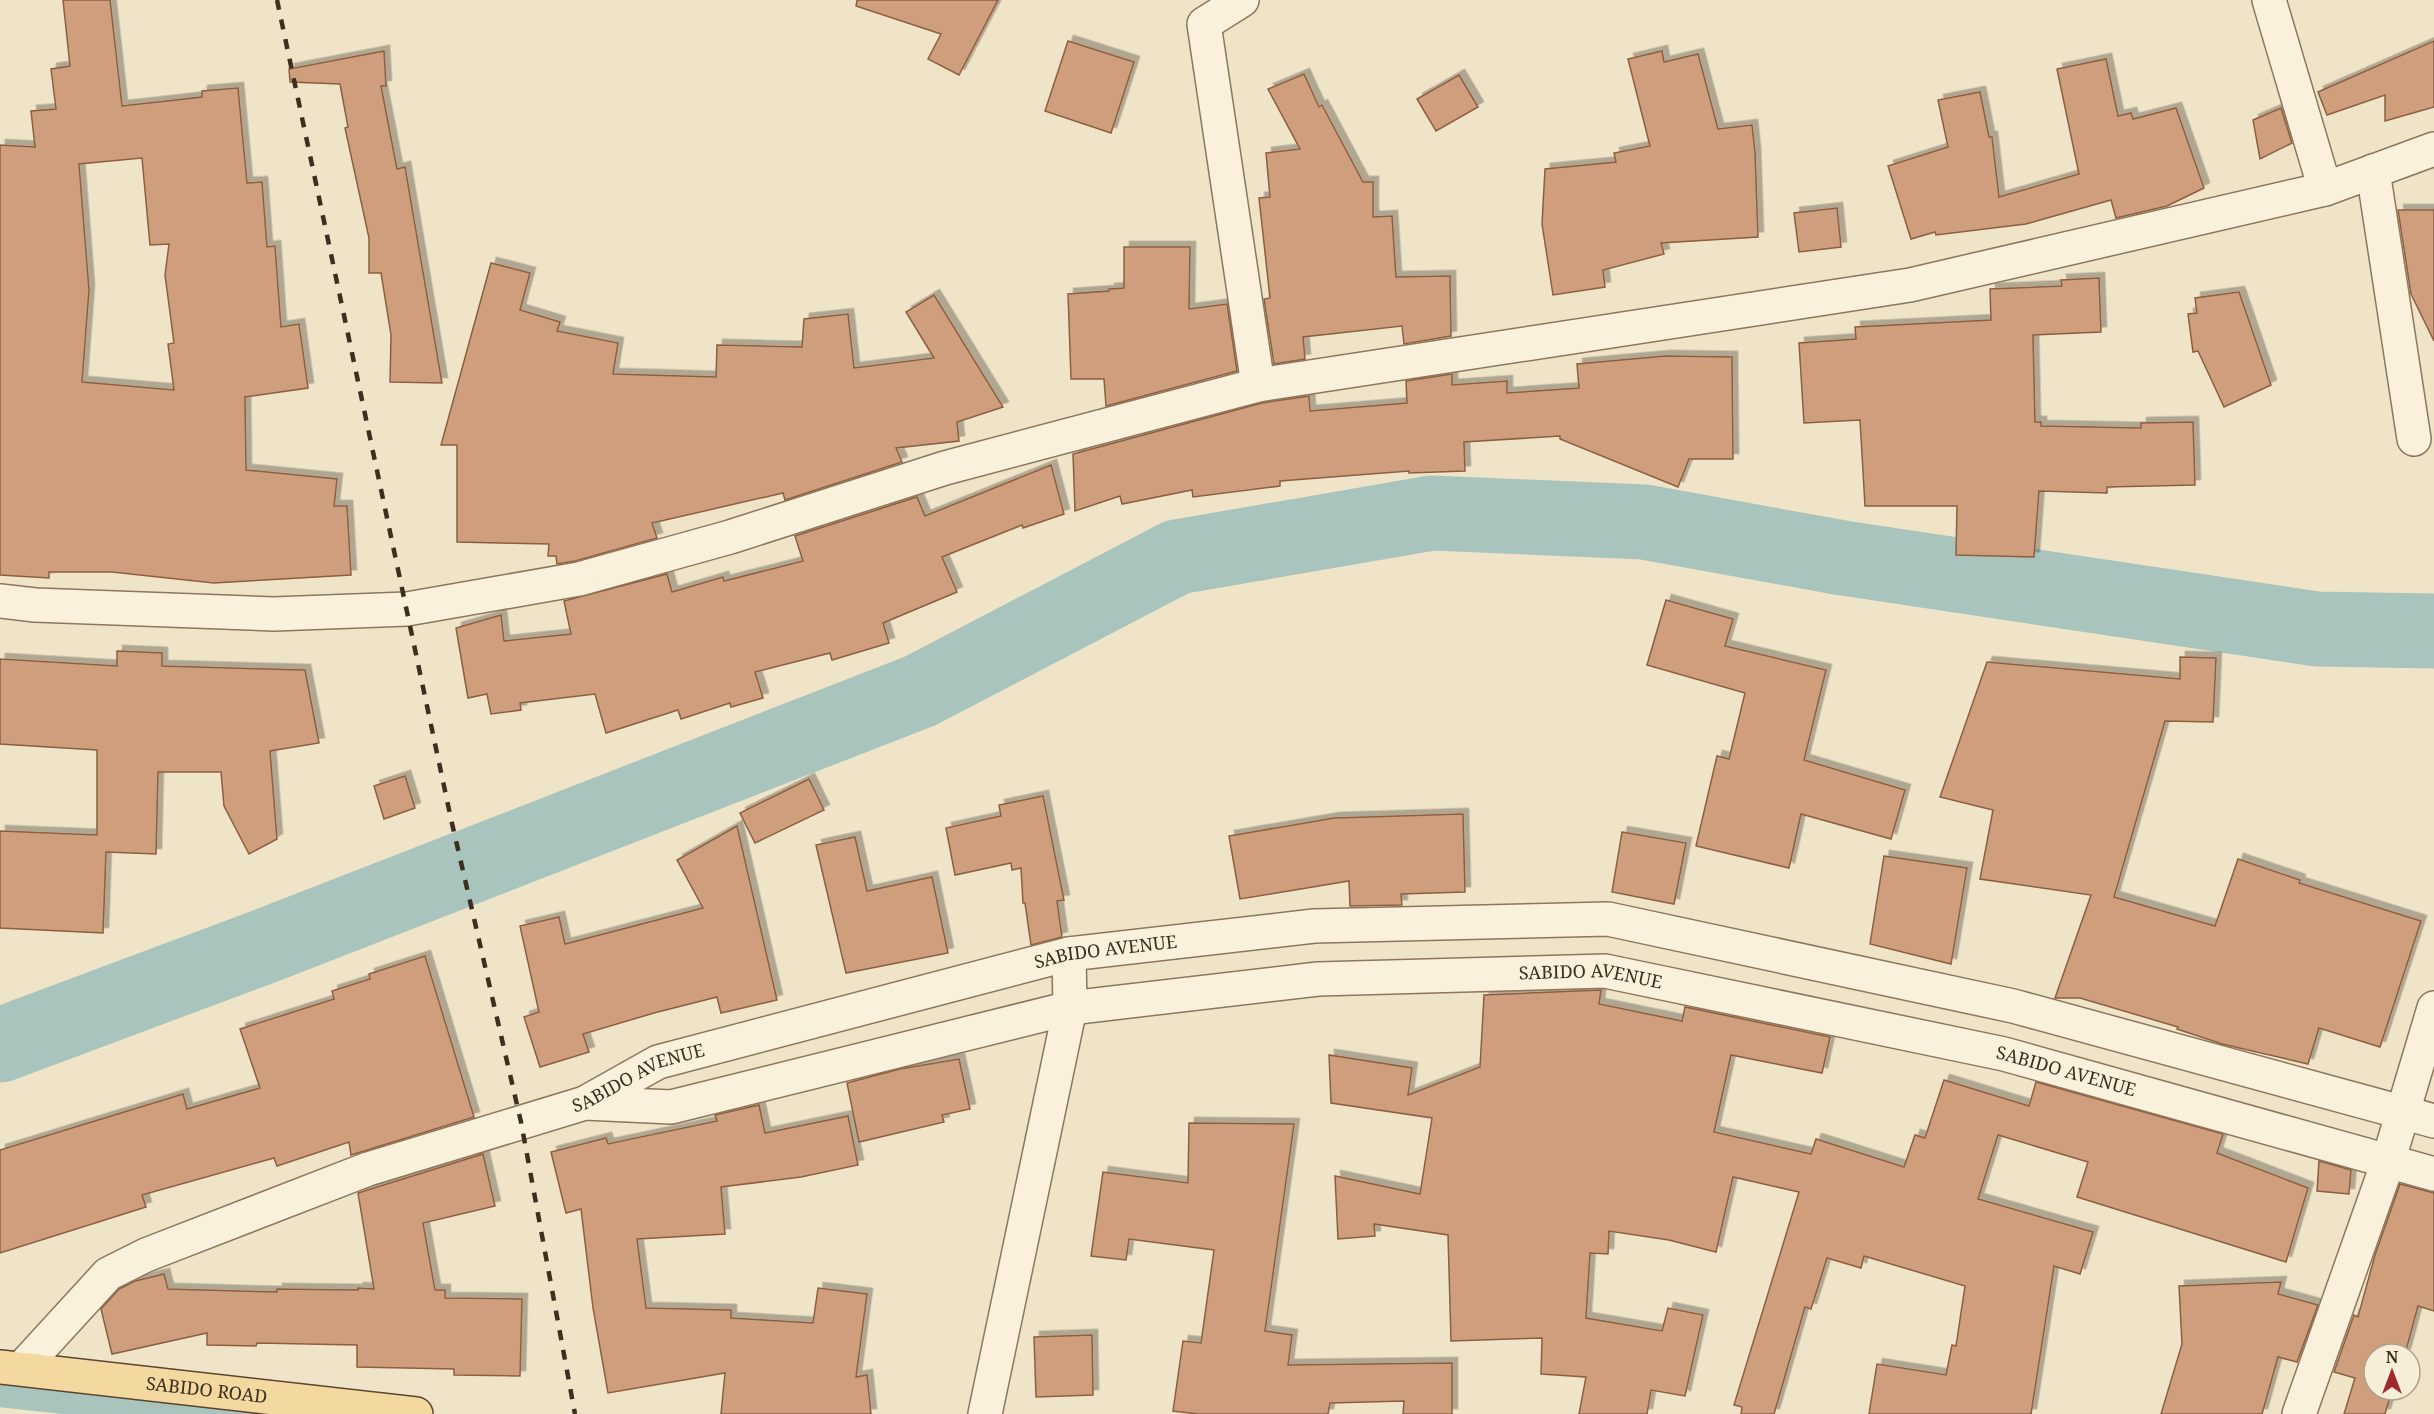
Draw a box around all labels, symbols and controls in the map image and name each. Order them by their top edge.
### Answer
street label: SABIDO AVENUE [1031,929,1178,974]
street label: SABIDO AVENUE [1519,958,1665,994]
street label: SABIDO AVENUE [569,1037,707,1117]
street label: SABIDO AVENUE [1994,1040,2139,1101]
north arrow [2362,1342,2422,1402]
text: N [2386,1346,2399,1368]
street label: SABIDO ROAD [145,1371,269,1408]

